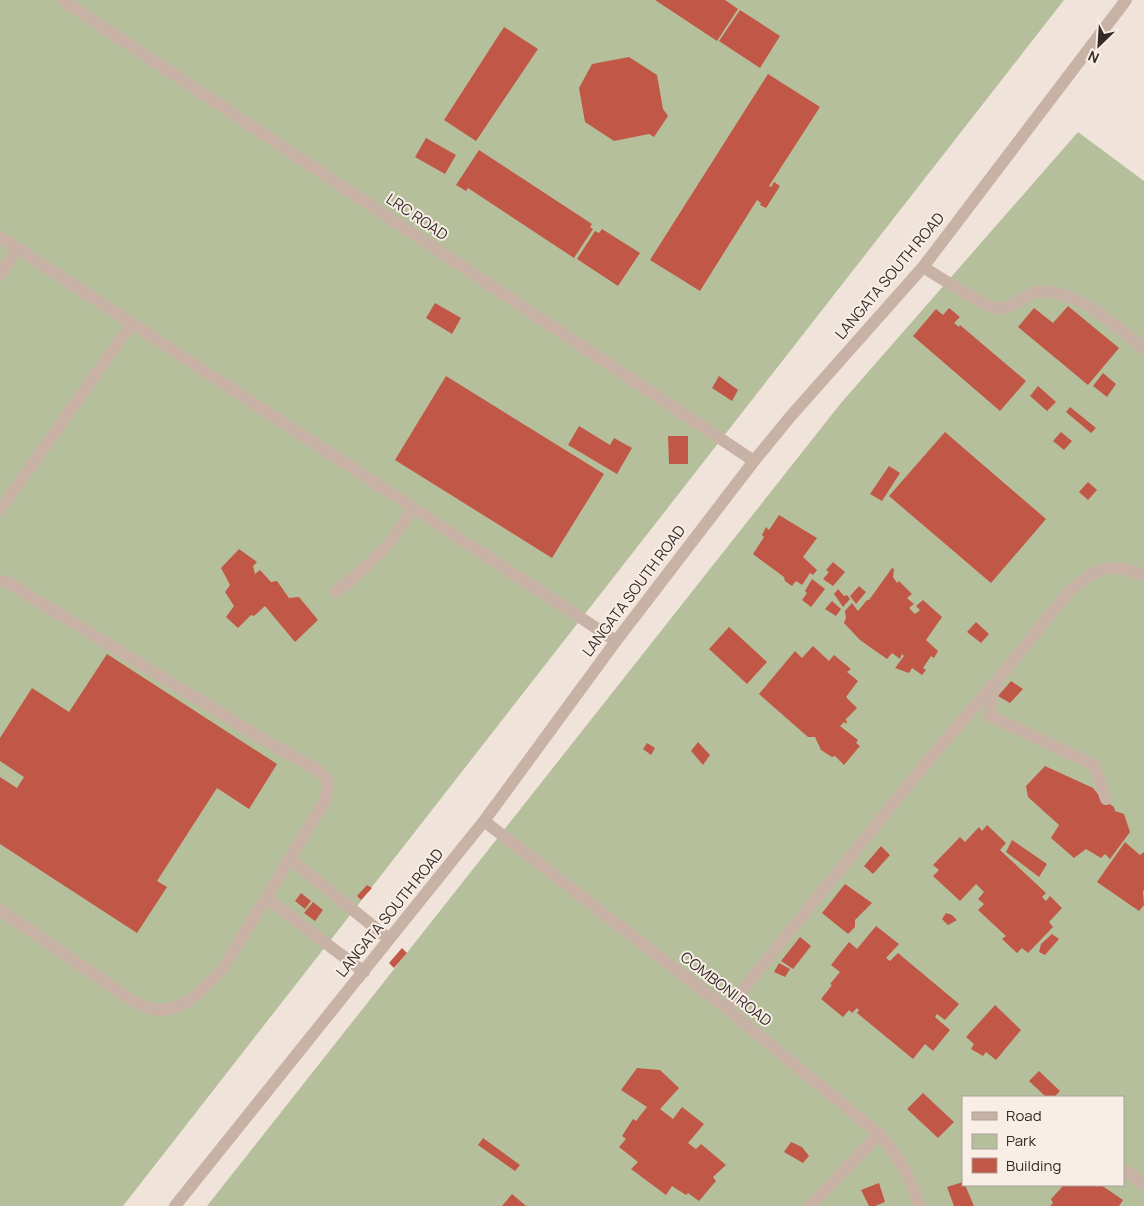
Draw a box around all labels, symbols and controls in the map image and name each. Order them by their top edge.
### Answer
north arrow [1074,20,1124,70]
text: N [1085,46,1102,68]
street label: LRC ROAD [382,188,452,245]
street label: LANGATA SOUTH ROAD [830,208,949,344]
street label: LANGATA SOUTH ROAD [577,521,690,661]
street label: LANGATA SOUTH ROAD [331,844,448,981]
street label: COMBONI ROAD [676,946,776,1031]
legend [962,1096,1124,1186]
text: Road [1006,1105,1042,1126]
text: Park [1006,1130,1036,1151]
text: Building [1006,1155,1061,1176]

